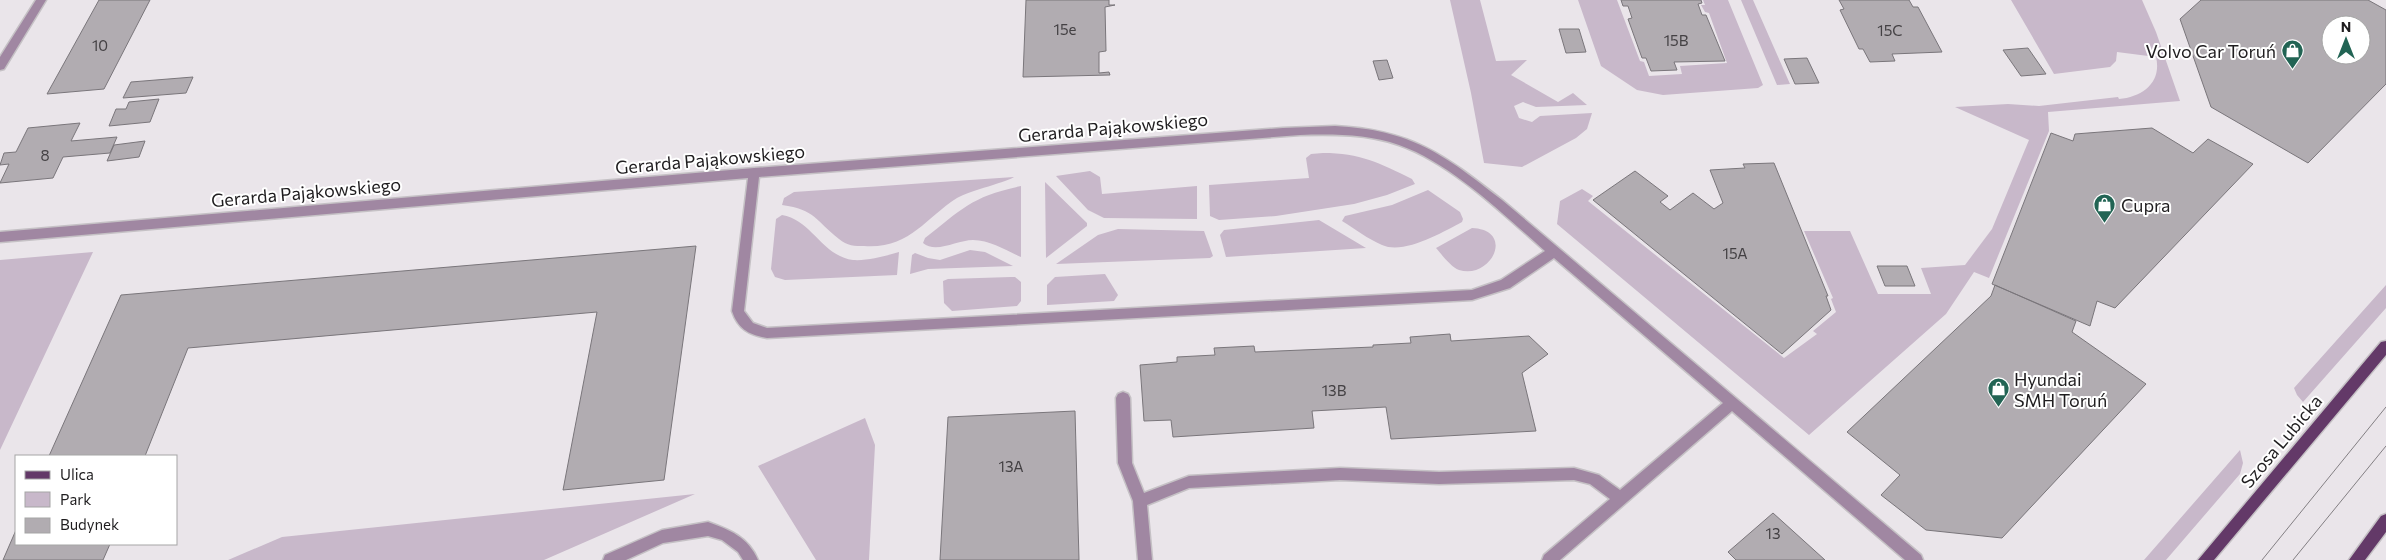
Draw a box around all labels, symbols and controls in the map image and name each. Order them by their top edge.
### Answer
north arrow [2321,15,2371,65]
text: N [2341,18,2351,35]
house number: 15e [1054,20,1077,38]
house number: 15C [1877,21,1903,39]
house number: 15B [1664,31,1689,49]
house number: 10 [92,36,108,54]
shop icon: Volvo Car Toruń [2280,39,2304,70]
place label: Volvo Car Toruń [2146,40,2276,62]
street label: Gerarda Pająkowskiego [1017,108,1209,146]
street label: Gerarda Pająkowskiego [614,140,806,178]
house number: 8 [40,146,50,164]
street label: Gerarda Pająkowskiego [210,173,402,211]
shop icon: Cupra [2093,193,2117,224]
place label: Cupra [2121,194,2170,216]
house number: 15A [1722,244,1748,262]
place label: Hyundai SMH Toruń [2014,368,2107,411]
shop icon: Hyundai SMH Toruń [1986,377,2010,408]
house number: 13B [1322,381,1347,399]
street label: Szosa Lubicka [2236,390,2326,492]
legend [15,455,178,545]
house number: 13A [999,457,1023,475]
text: Ulica [60,465,94,483]
text: Park [60,490,91,508]
text: Budynek [60,515,119,533]
house number: 13 [1766,524,1780,542]

